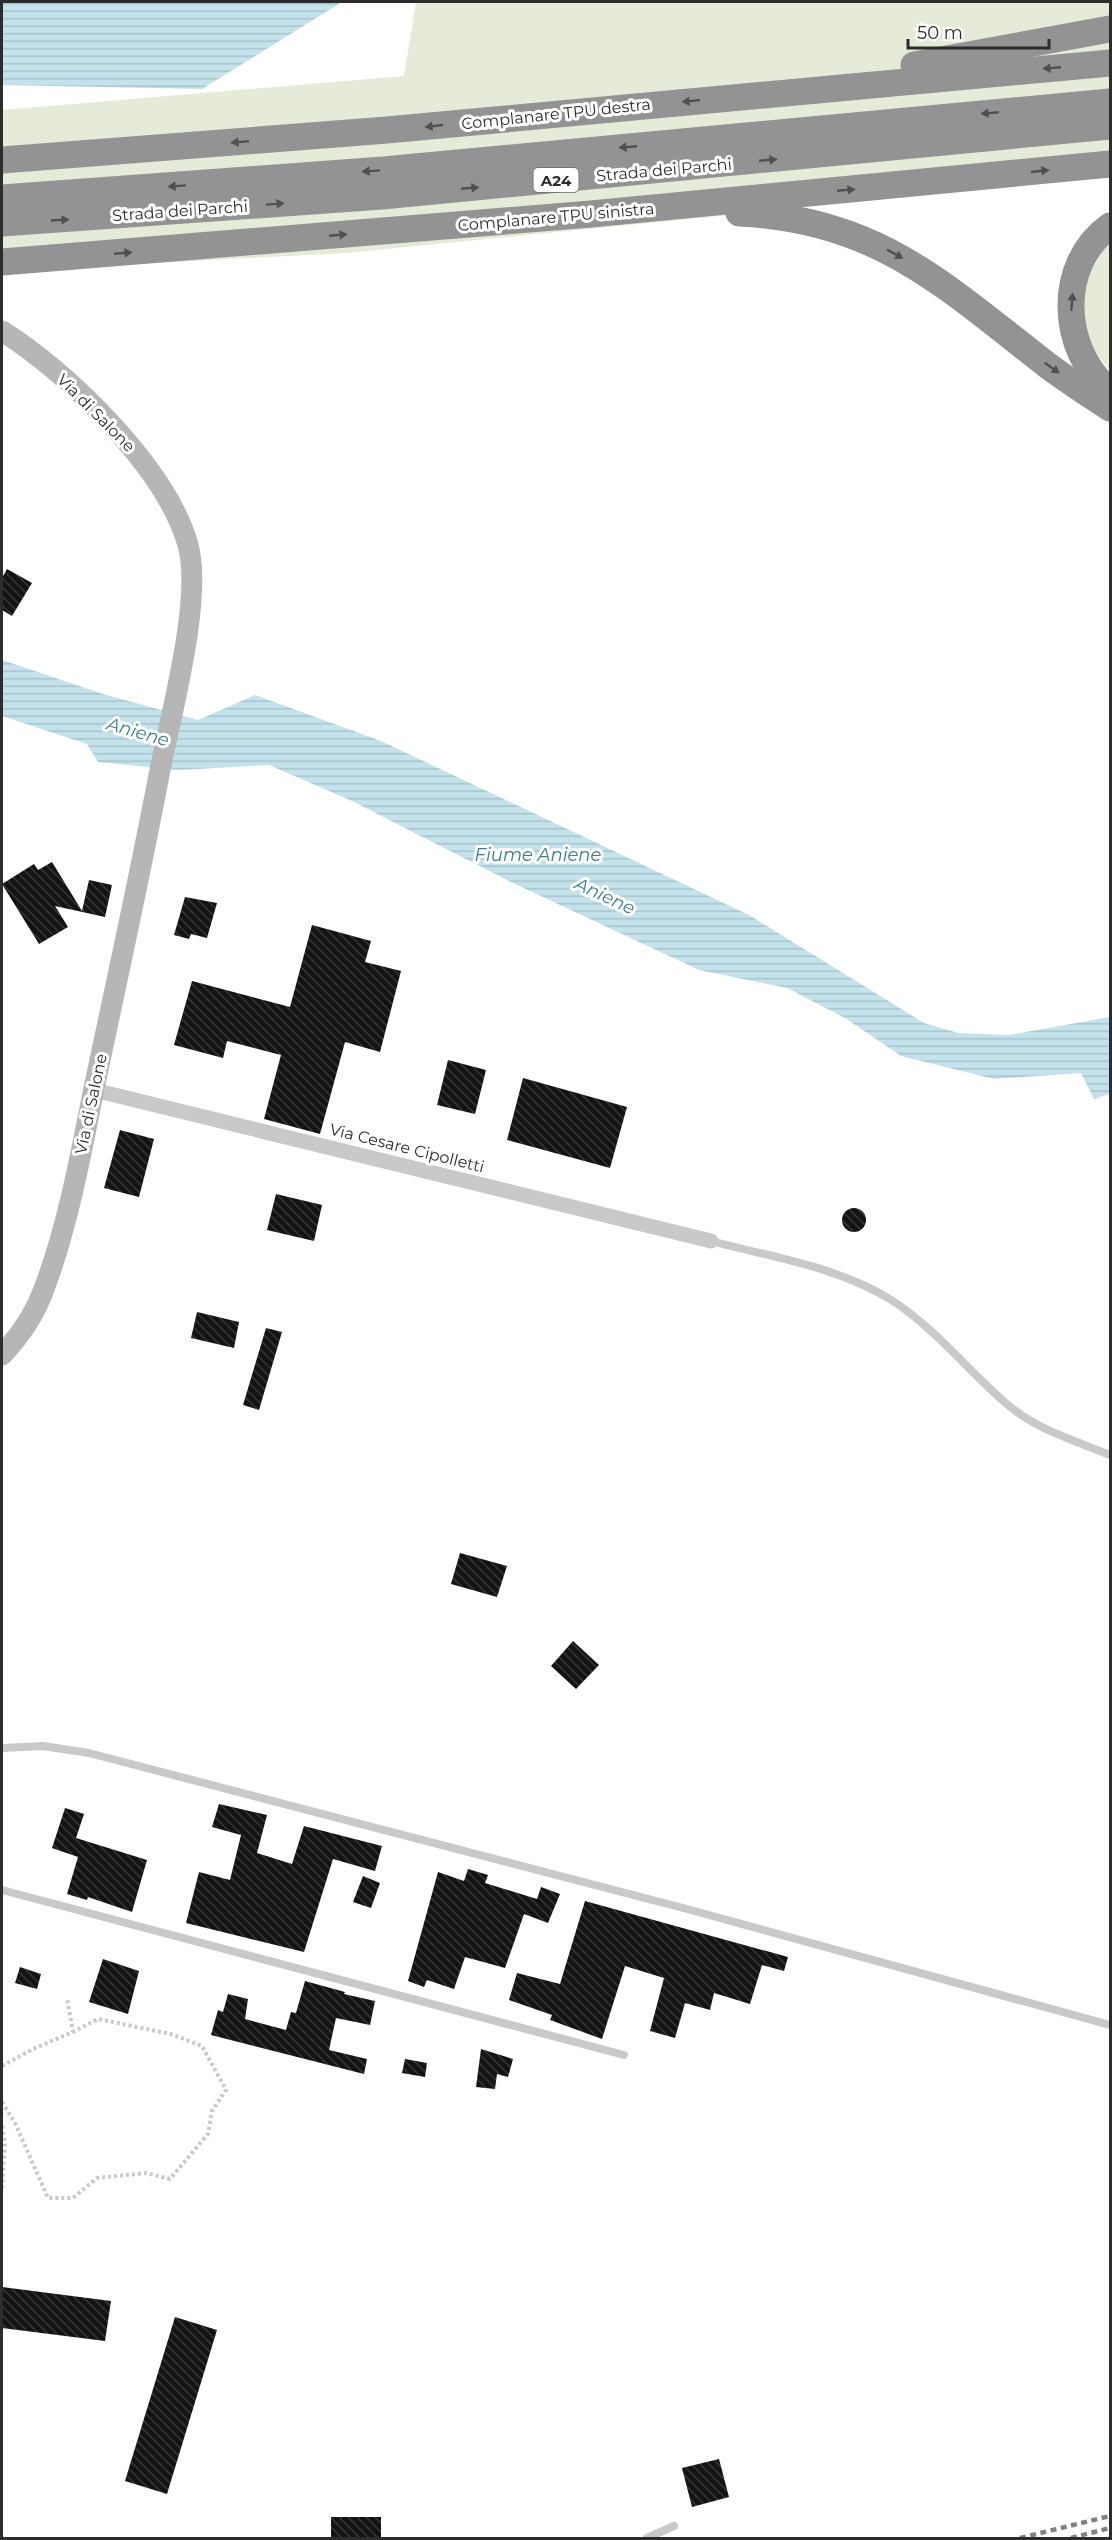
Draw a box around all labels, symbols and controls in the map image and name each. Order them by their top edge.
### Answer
scale bar [908,12,1049,50]
text: 50 m [917,22,963,44]
one-way arrow [1043,63,1062,73]
street label: Complanare TPU destra [460,95,652,133]
one-way arrow [681,96,700,106]
one-way arrow [980,108,999,118]
one-way arrow [424,121,443,131]
one-way arrow [230,138,249,147]
one-way arrow [619,142,638,152]
street label: Strada dei Parchi [595,155,733,185]
one-way arrow [759,155,778,165]
one-way arrow [362,166,381,176]
one-way arrow [1031,166,1050,176]
road number: A24 [534,168,578,192]
one-way arrow [167,181,186,191]
one-way arrow [460,183,479,193]
one-way arrow [836,185,855,195]
street label: Strada dei Parchi [112,197,248,225]
one-way arrow [266,199,285,209]
street label: Complanare TPU sinistra [457,199,655,235]
one-way arrow [50,215,69,225]
one-way arrow [328,230,347,240]
one-way arrow [113,248,132,258]
one-way arrow [886,249,903,259]
one-way arrow [1067,293,1076,312]
one-way arrow [1045,362,1060,374]
street label: Via di Salone [53,370,139,456]
water label: Aniene [103,712,172,751]
water label: Fiume Aniene [475,844,602,866]
water label: Aniene [571,872,639,920]
street label: Via di Salone [71,1052,111,1156]
street label: Via Cesare Cipolletti [328,1120,486,1176]

